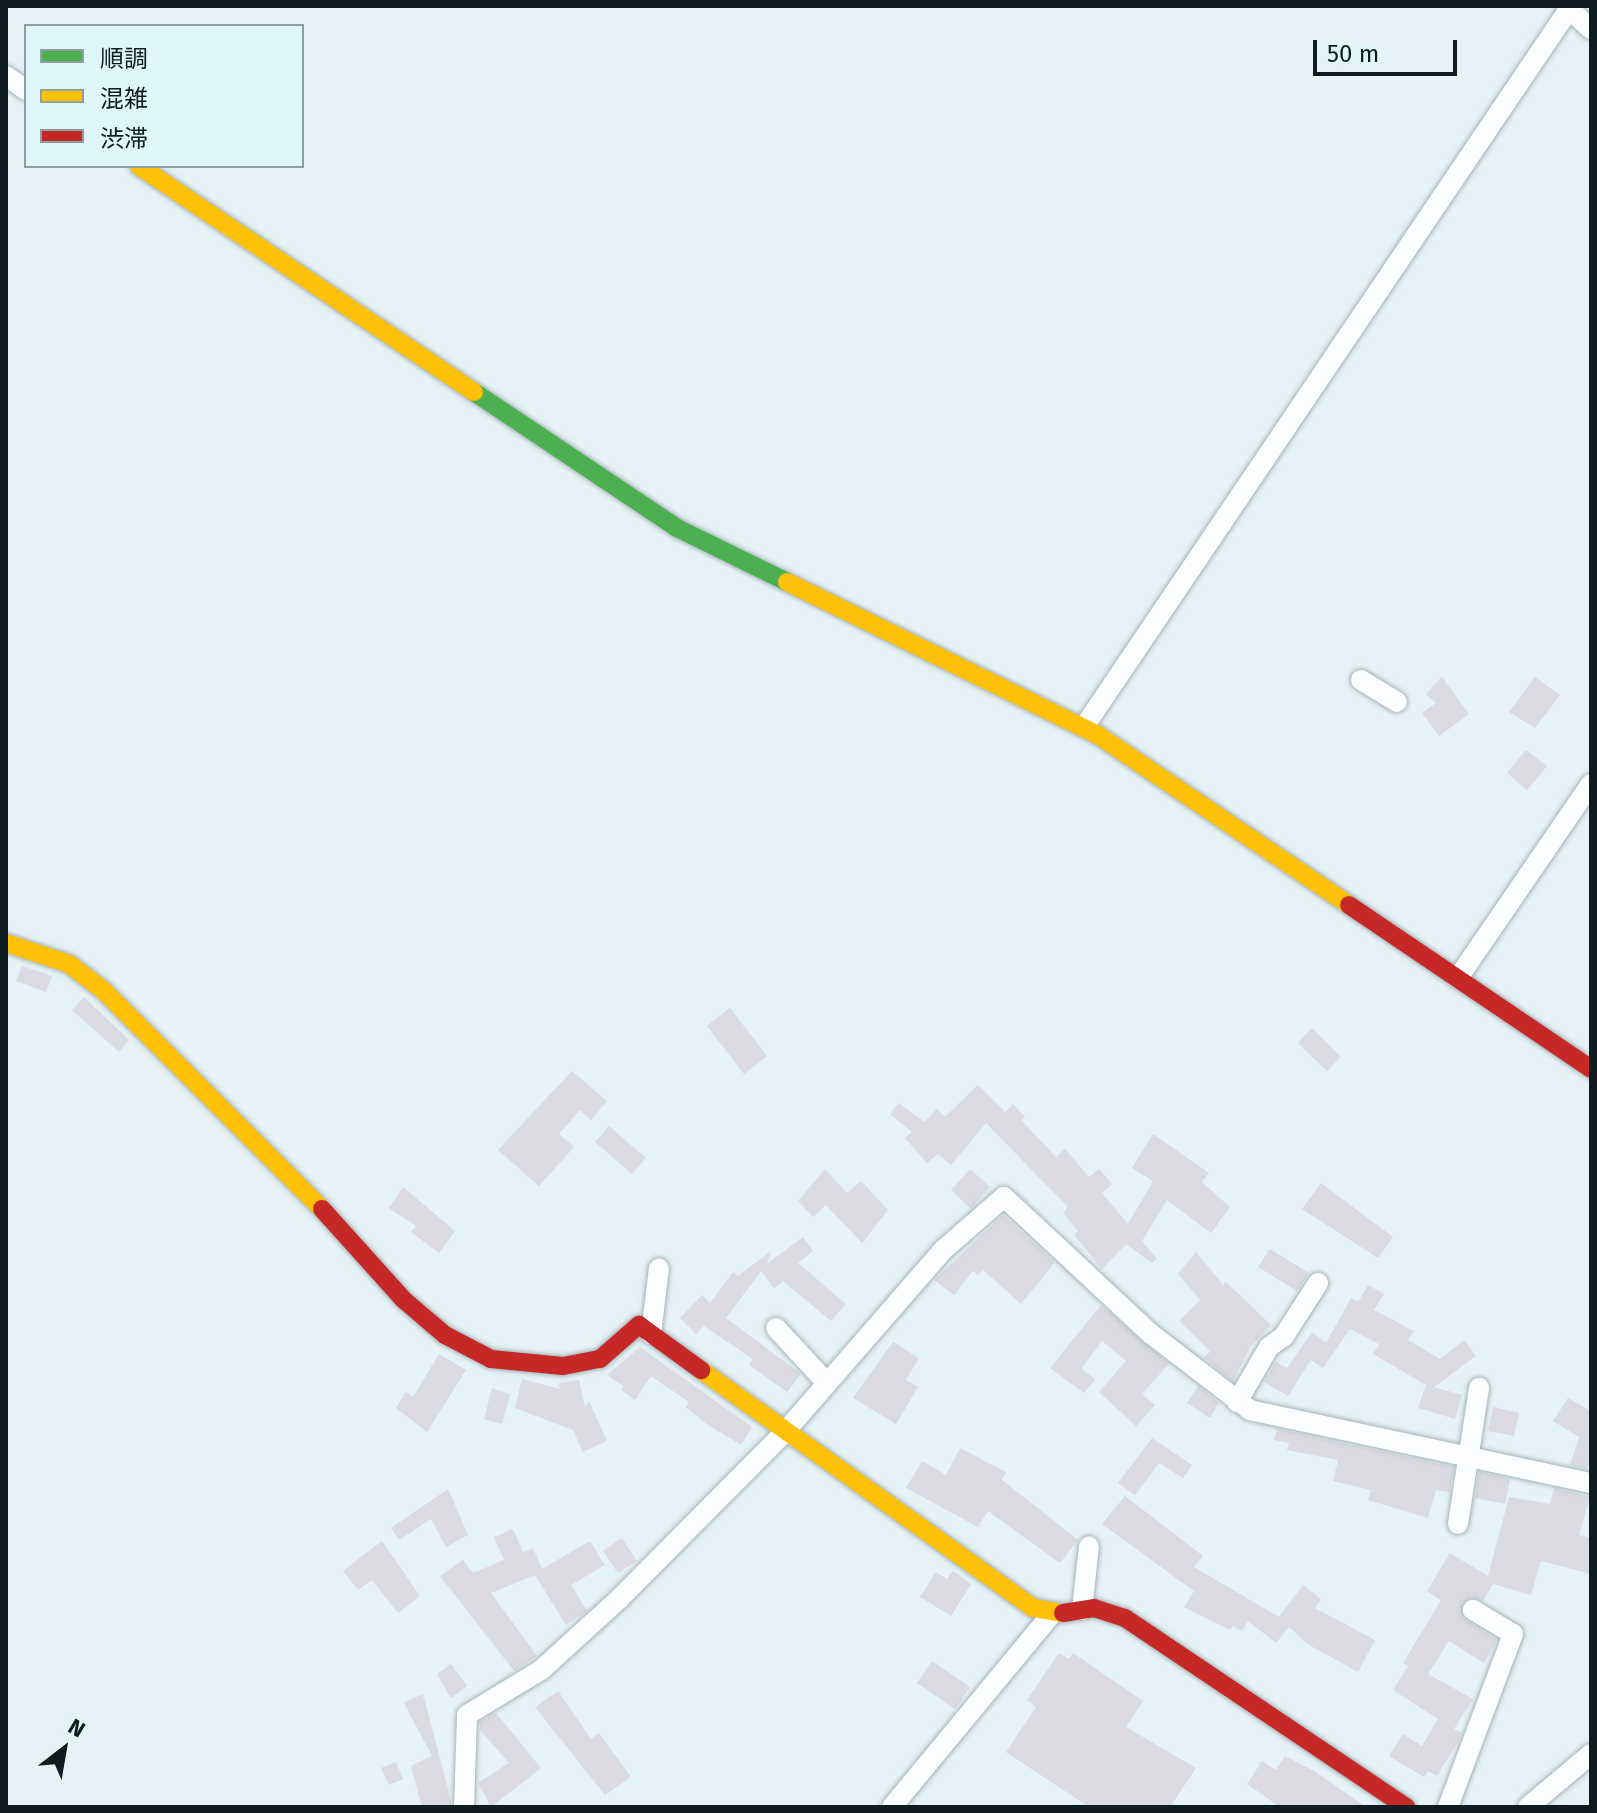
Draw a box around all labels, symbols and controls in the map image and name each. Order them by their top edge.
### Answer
legend [24,24,304,168]
scale bar [1317,24,1461,74]
text: 50 m [1327,40,1379,68]
text: 順調 [100,45,148,73]
text: 混雑 [100,85,148,113]
text: 渋滞 [100,125,148,153]
north arrow [24,1709,104,1789]
text: N [63,1713,90,1743]

